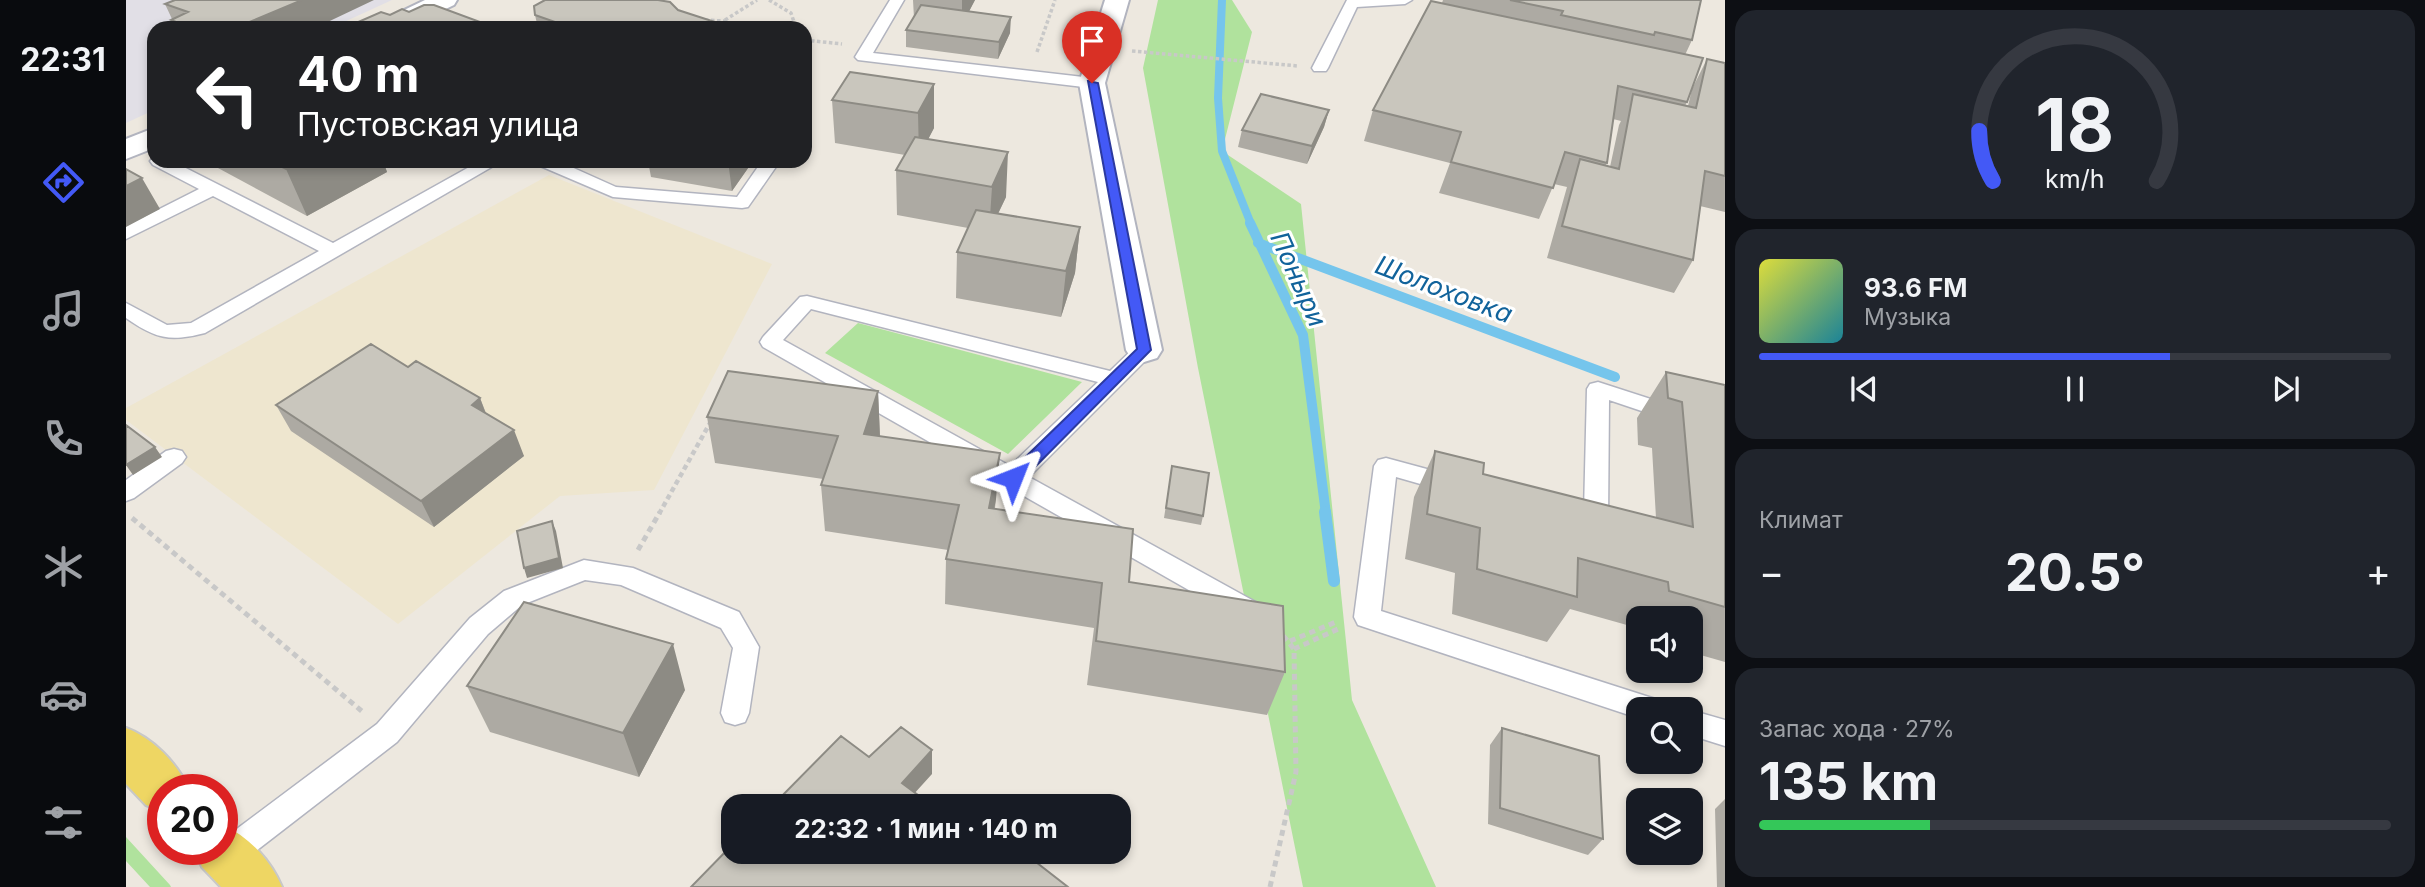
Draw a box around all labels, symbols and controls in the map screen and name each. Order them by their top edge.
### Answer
pin [1062,11,1122,83]
icon: arrive [1073,22,1111,60]
text: 22:31 [20,40,106,79]
text: 40 m [297,45,420,104]
icon: left [182,49,273,140]
text: 18 [2036,80,2114,169]
text: Пустовская улица [297,105,579,144]
icon: directions [39,158,88,207]
text: km/h [2045,163,2105,193]
water label: Поныри [1264,227,1334,331]
water label: Шолоховка [1371,249,1517,329]
text: 93.6 FM [1864,272,1968,303]
icon: music [39,286,88,335]
text: Музыка [1864,303,1951,331]
icon: previous [1845,370,1883,408]
icon: pause [2056,370,2094,408]
icon: next [2267,370,2305,408]
icon: phone [39,414,88,463]
position arrow [976,441,1050,515]
text: Климат [1759,506,1843,534]
text: 20.5° [2005,541,2145,604]
icon: climate [39,542,88,591]
text: − [1759,549,1784,595]
text: + [2366,549,2391,595]
map controls [1626,606,1703,865]
button: sound [1626,606,1703,683]
icon: car [39,670,88,719]
button: search [1626,697,1703,774]
text: Запас хода · 27% [1759,715,1955,743]
text: 135 km [1759,750,1938,813]
speed limit sign: 20 [147,774,238,865]
button: layers [1626,788,1703,865]
icon: filters [39,798,88,847]
text: 22:32 · 1 мин · 140 m [794,813,1058,844]

